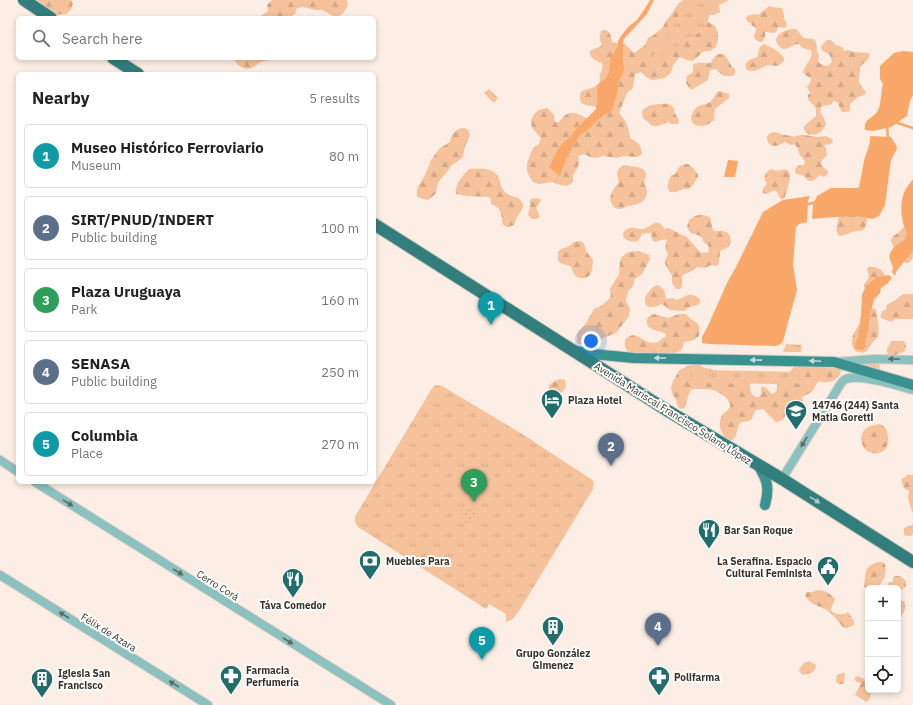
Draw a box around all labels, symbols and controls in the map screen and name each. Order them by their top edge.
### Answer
search box [16,16,376,60]
icon: search [30,27,52,49]
text: Search here [62,29,142,48]
text: Nearby [32,87,90,109]
text: 5 results [309,90,360,107]
text: Museo Histórico Ferroviario [71,138,264,157]
text: 1 [42,148,50,165]
text: 80 m [329,148,359,165]
text: Museum [71,157,121,174]
text: SIRT/PNUD/INDERT [71,210,214,229]
text: 2 [42,220,50,237]
text: 100 m [321,220,359,237]
text: Public building [71,229,157,246]
text: Plaza Uruguaya [71,282,181,301]
text: 3 [42,292,50,309]
text: 160 m [321,292,359,309]
pin: 1 [478,292,504,325]
text: Park [71,301,97,318]
your location [581,331,601,351]
text: SENASA [71,354,130,373]
one-way arrow [653,355,666,361]
one-way arrow [888,356,900,363]
one-way arrow [749,357,762,363]
one-way arrow [809,358,821,365]
street label: Avenida Mariscal Francisco Solano López [592,359,754,468]
text: 4 [42,364,50,381]
text: 250 m [321,364,359,381]
text: Public building [71,373,157,390]
hotel icon: Plaza Hotel [539,387,565,420]
place label: Plaza Hotel [568,394,622,407]
school or university icon: 14746 (244) Santa Matia Goretti [783,398,809,431]
place label: 14746 (244) Santa Matia Goretti [812,399,899,424]
text: Columbia [71,426,138,445]
pin: 2 [598,433,624,466]
text: 5 [42,436,50,453]
text: 270 m [321,436,359,453]
one-way arrow [800,437,808,447]
text: Place [71,445,103,462]
pin: 3 [461,469,487,502]
one-way arrow [809,496,820,503]
one-way arrow [62,499,74,506]
restaurant icon: Bar San Roque [696,517,722,550]
place label: Bar San Roque [724,524,793,537]
bank icon: Muebles Para [357,548,383,581]
public building icon: La Serafina. Espacio Cultural Feminista [815,554,841,587]
place label: Muebles Para [386,555,450,568]
place label: La Serafina. Espacio Cultural Feminista [717,555,812,580]
restaurant icon: Táva Comedor [280,566,306,599]
street label: Cerro Corá [194,567,242,604]
one-way arrow [172,568,184,575]
map controls [865,585,901,693]
button: + [865,585,901,621]
place label: Táva Comedor [260,599,326,612]
street label: Félix de Azara [79,610,139,655]
one-way arrow [58,612,70,619]
pin: 4 [645,613,671,646]
building icon: Grupo González Gimenez [540,614,566,647]
button: − [865,621,901,657]
pin: 5 [469,627,495,660]
one-way arrow [282,637,294,644]
place label: Grupo González Gimenez [516,647,590,672]
button: locate [865,657,901,693]
pharmacy icon: Farmacia Perfumería [218,663,244,696]
place label: Farmacia Perfumería [246,664,299,689]
pharmacy icon: Polifarma [646,664,672,697]
building icon: Iglesia San Francisco [29,666,55,699]
place label: Iglesia San Francisco [58,667,110,692]
place label: Polifarma [674,671,720,684]
one-way arrow [169,681,180,688]

